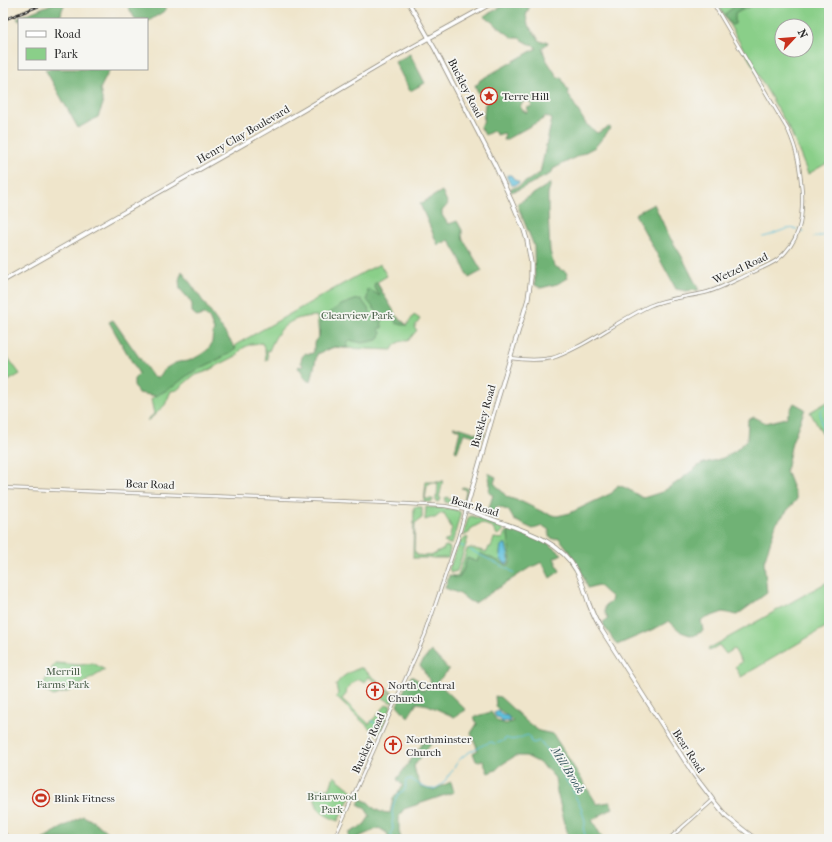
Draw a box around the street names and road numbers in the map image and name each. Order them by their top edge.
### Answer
street label: Buckley Road [445,56,487,121]
street label: Henry Clay Boulevard [195,102,293,166]
street label: Wetzel Road [710,250,771,287]
street label: Buckley Road [468,382,499,449]
street label: Bear Road [125,477,176,492]
street label: Bear Road [449,493,501,520]
street label: Buckley Road [349,710,388,775]
street label: Bear Road [670,727,708,776]

